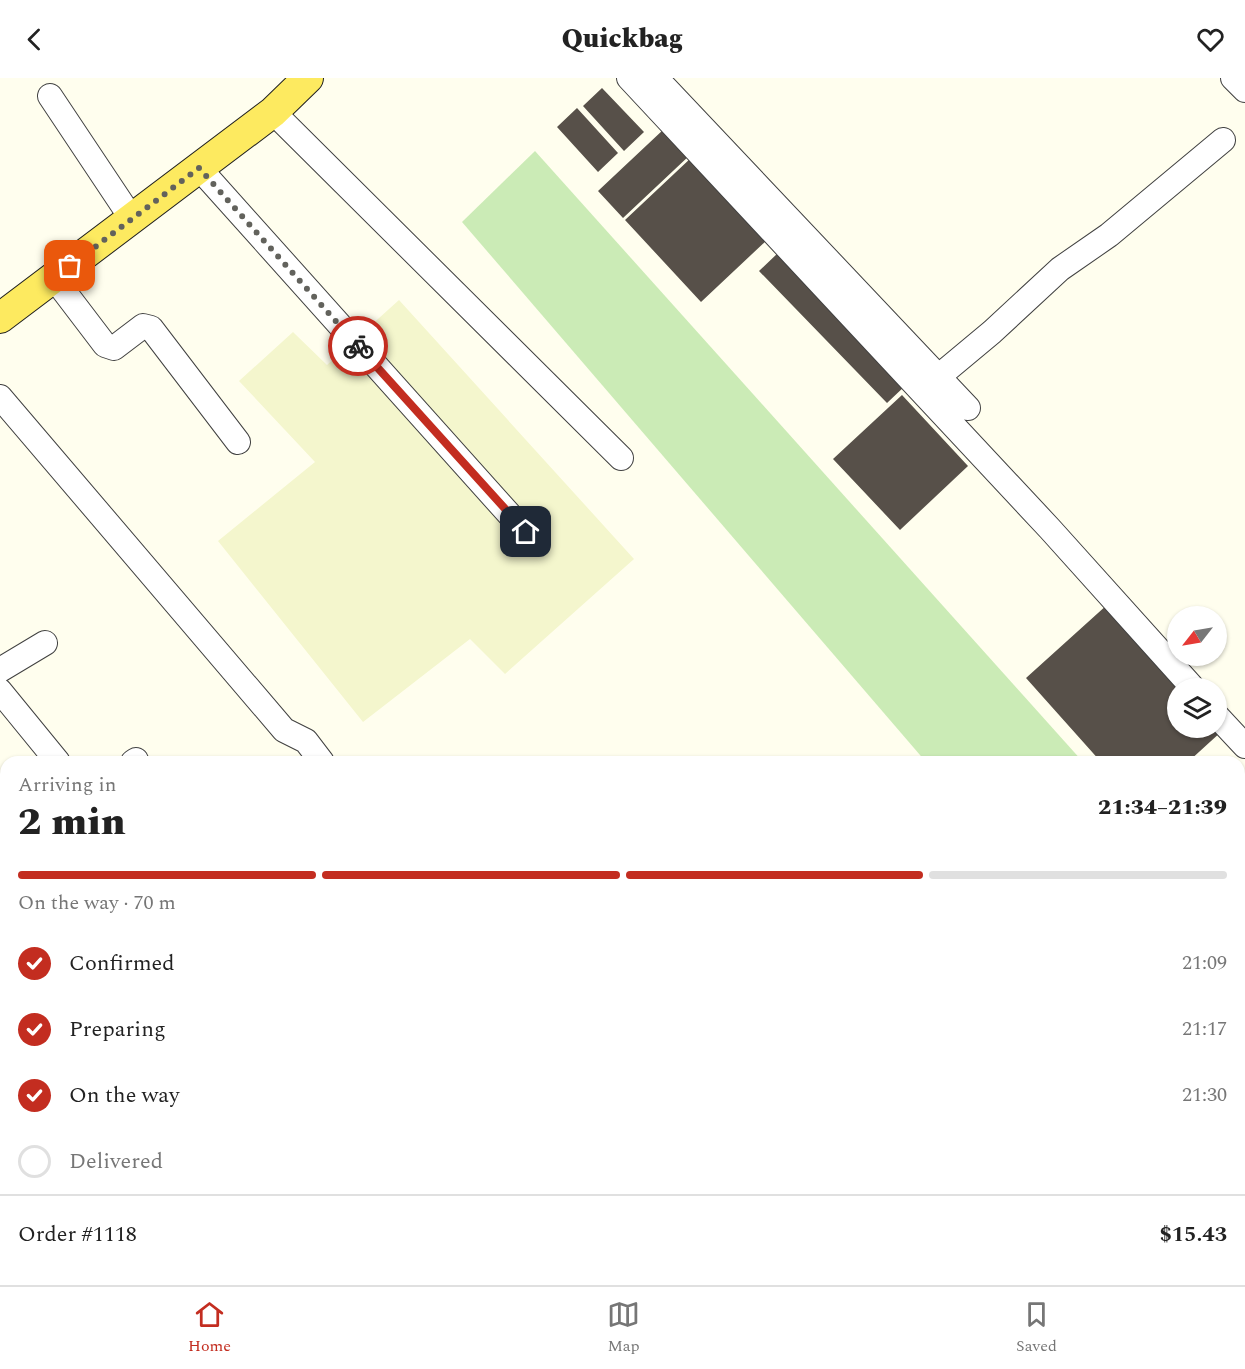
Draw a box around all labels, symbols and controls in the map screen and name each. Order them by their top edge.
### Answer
text: Quickbag [562,18,683,60]
icon: back [18,23,51,56]
icon: heart [1194,23,1227,56]
pin [44,240,95,291]
icon: bag [53,249,86,282]
courier [328,316,388,376]
icon: bike [342,330,375,363]
pin [500,506,551,557]
icon: home [509,515,542,548]
north arrow [1167,606,1227,666]
map controls [1167,606,1227,738]
button: layers [1167,678,1227,738]
text: Arriving in [18,770,116,800]
text: 21:34–21:39 [1098,791,1227,824]
text: 2 min [18,793,126,852]
text: On the way · 70 m [18,888,176,918]
icon: check [18,947,51,980]
text: Confirmed [69,947,175,980]
text: 21:09 [1182,948,1227,978]
icon: check [18,1013,51,1046]
text: Preparing [69,1013,166,1046]
text: 21:17 [1182,1014,1227,1044]
icon: check [18,1079,51,1112]
text: On the way [69,1079,180,1112]
text: 21:30 [1182,1080,1227,1110]
text: Delivered [69,1145,163,1178]
text: Order #1118 [18,1218,137,1251]
text: $15.43 [1159,1218,1227,1251]
tab: Home [188,1298,231,1358]
tab: Map [607,1298,640,1358]
tab: Saved [1016,1298,1057,1358]

